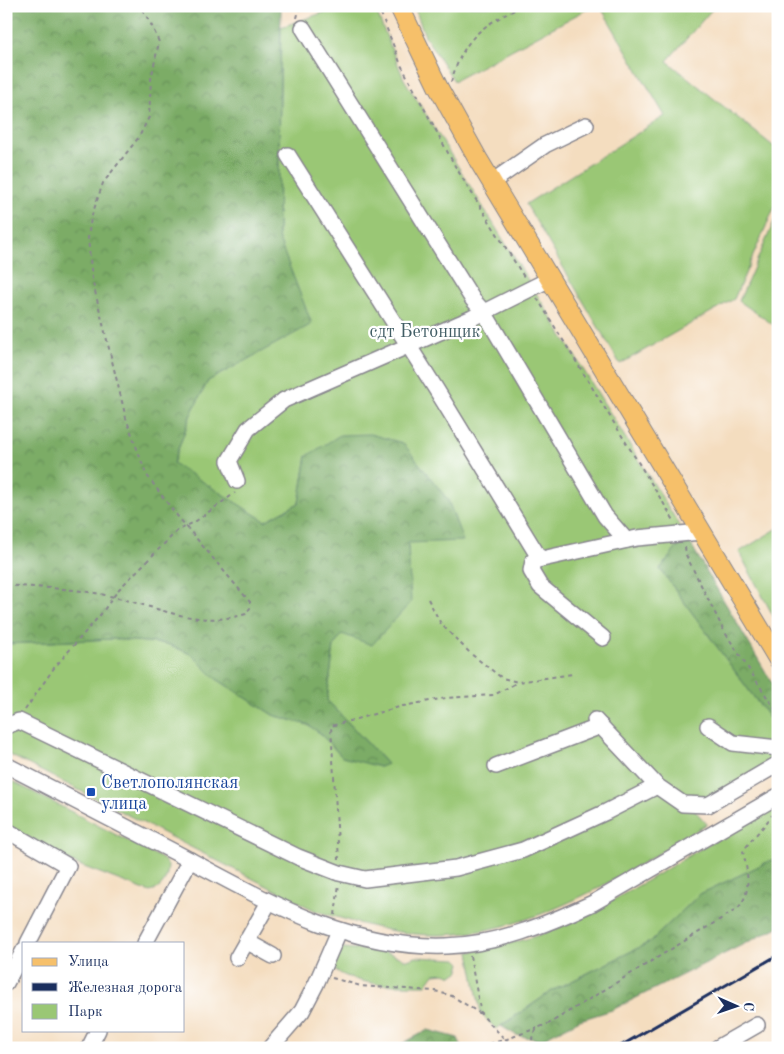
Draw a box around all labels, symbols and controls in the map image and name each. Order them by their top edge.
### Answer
park label: сдт Бетонщик [370,323,480,341]
place label: Светлополянская улица [101,774,238,813]
marker: Светлополянская улица [85,786,97,798]
legend [22,942,185,1032]
text: Улица [68,955,109,970]
text: Железная дорога [68,981,183,996]
north arrow [712,982,762,1032]
text: С [741,1002,755,1011]
text: Парк [68,1005,103,1020]

